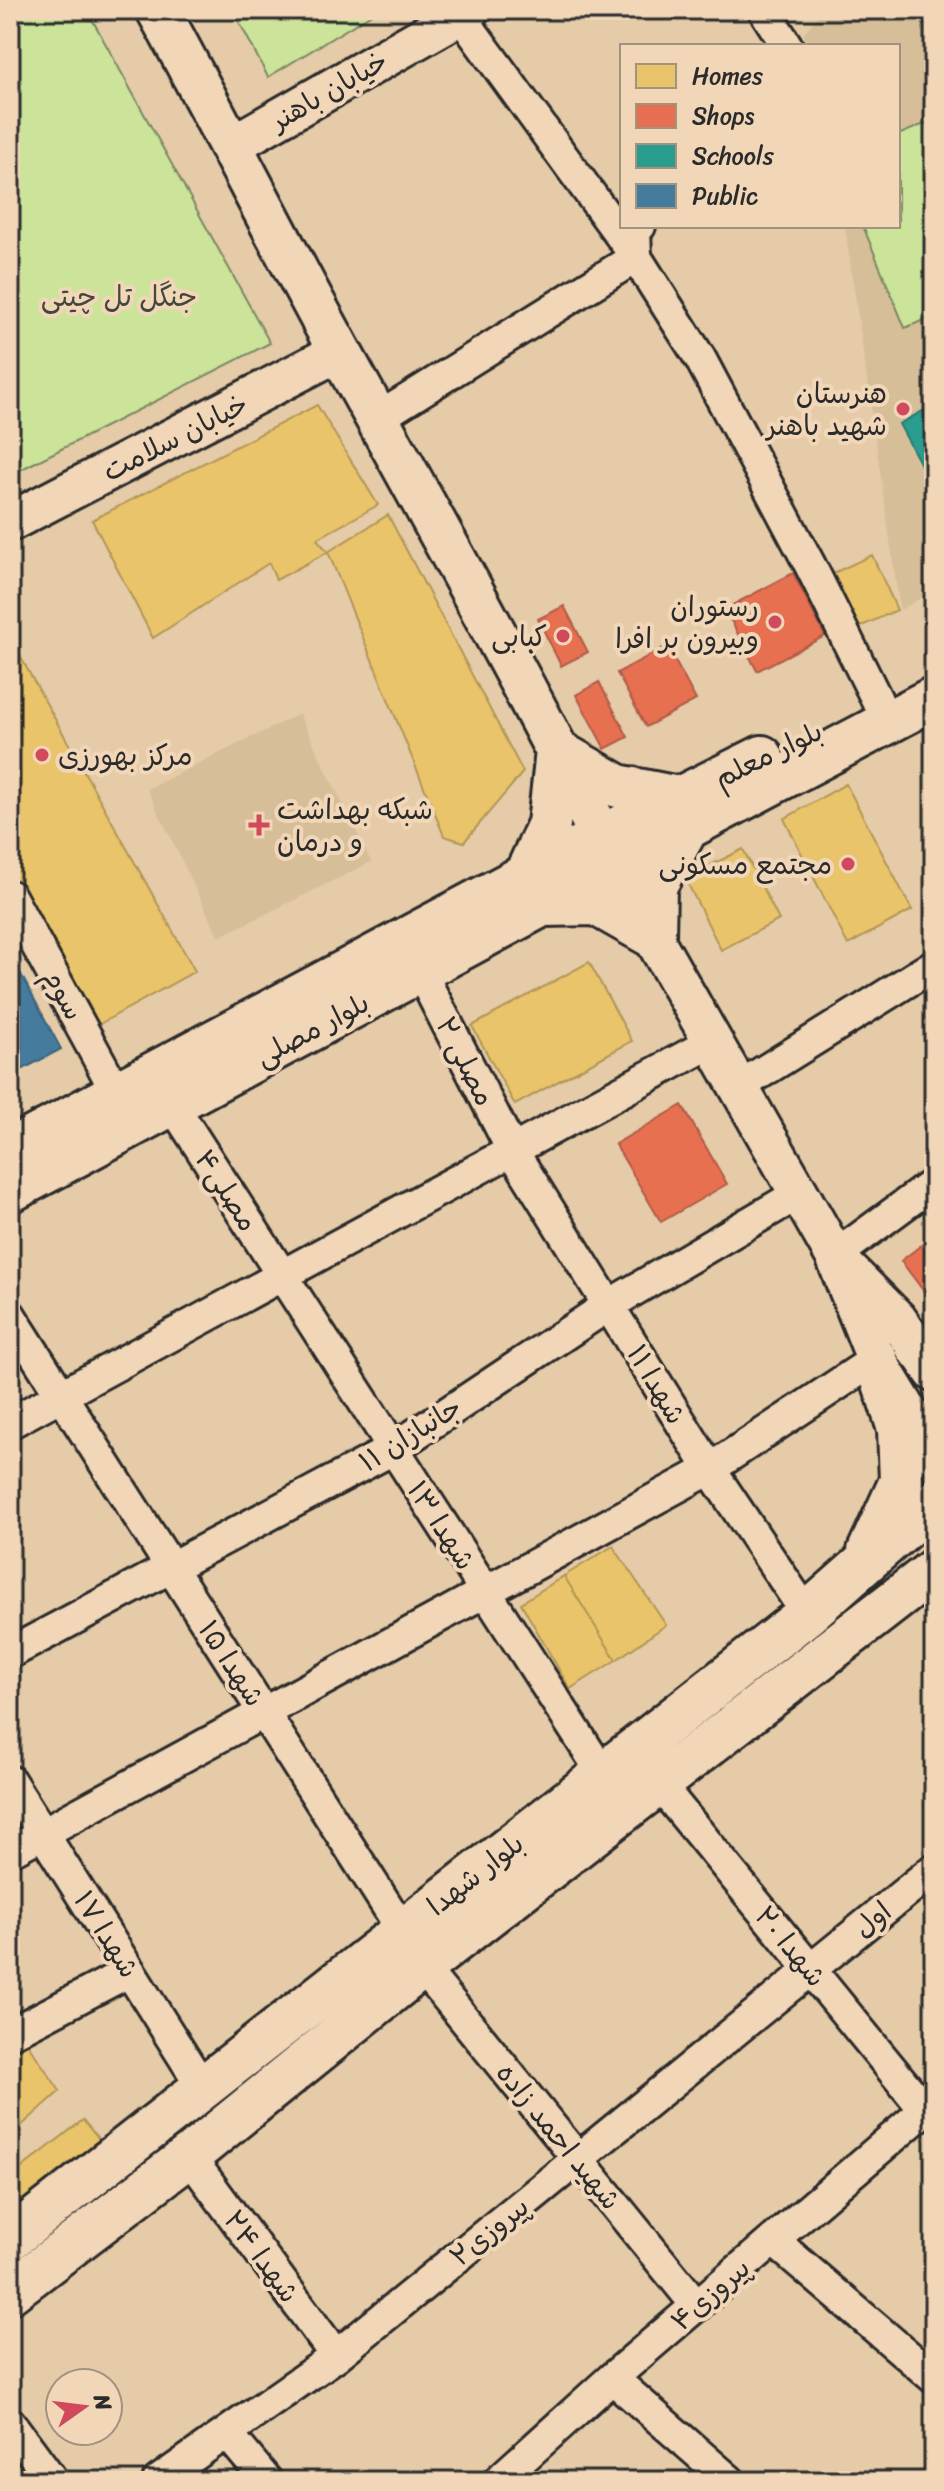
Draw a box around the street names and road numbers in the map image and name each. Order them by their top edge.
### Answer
street label: خیابان باهنر [259,37,397,145]
street label: خیابان سلامت [94,380,257,495]
street label: بلوار معلم [705,707,831,802]
street label: سوم [29,959,98,1029]
street label: بلوار مصلی [246,979,378,1080]
street label: مصلی ۲ [422,1008,509,1115]
street label: مصلی۴ [181,1139,272,1242]
street label: شهدا ۱۱ [613,1335,700,1434]
street label: جانبازان ۱۱ [349,1383,472,1486]
street label: شهدا ۱۳ [394,1470,489,1580]
street label: شهدا ۱۵ [185,1610,278,1717]
street label: بلوار شهدا [416,1820,535,1929]
street label: شهدا ۱۷ [60,1881,153,1988]
street label: اول [842,1888,903,1951]
street label: شهدا ۲۰ [742,1894,839,1998]
street label: شهید احمد زاده [483,2051,634,2221]
street label: پیروزی۲ [438,2183,540,2279]
street label: شهدا ۲۴ [211,2199,313,2314]
street label: پیروزی۴ [659,2245,762,2344]

